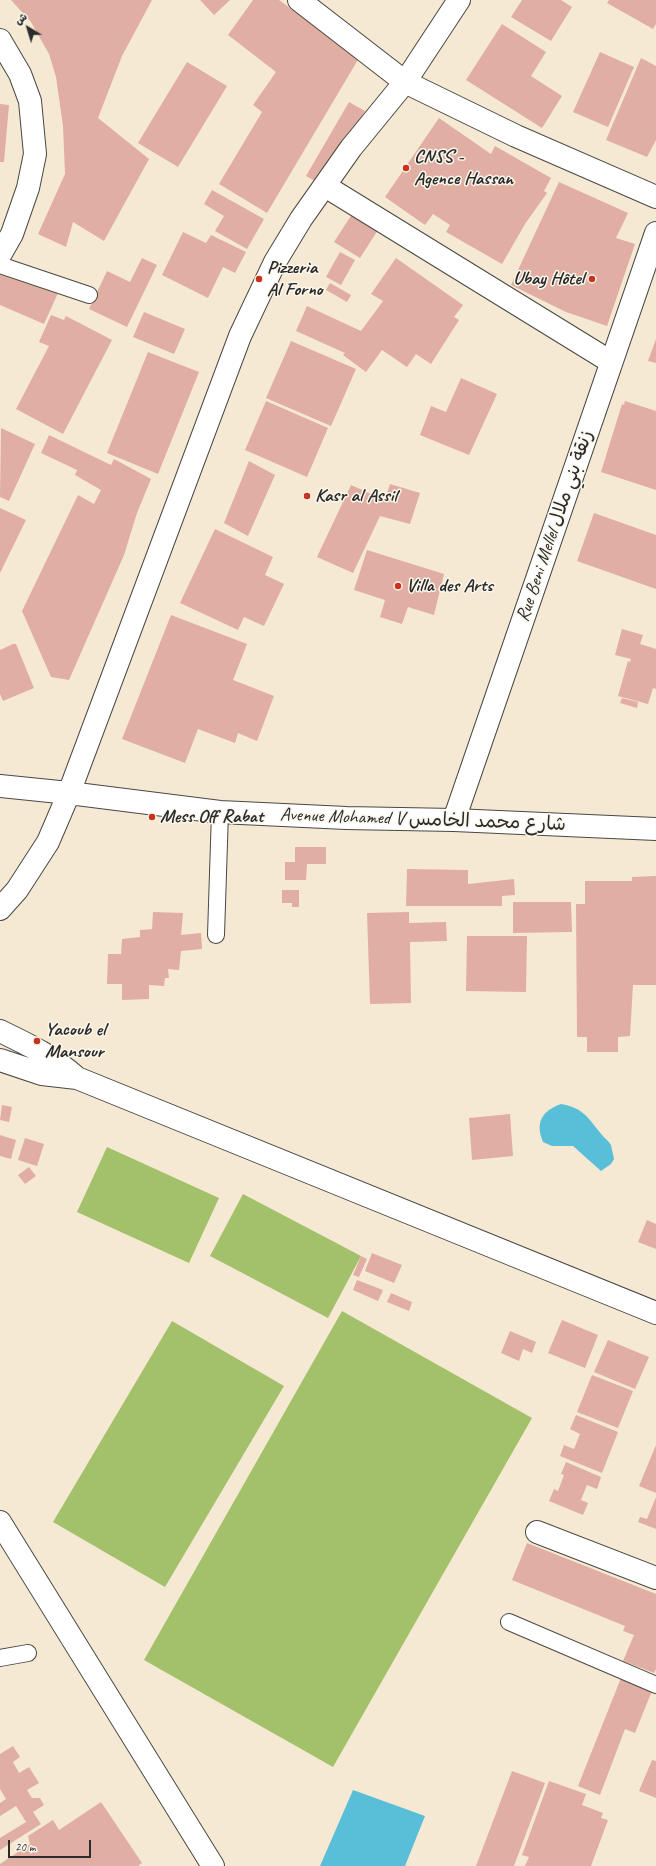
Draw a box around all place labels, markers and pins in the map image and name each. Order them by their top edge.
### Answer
place label: CNSS - Agence Hassan [414,146,513,190]
marker: CNSS - Agence Hassan [401,163,411,173]
place label: Pizzeria Al Forno [267,257,322,301]
place label: Ubay Hôtel [513,268,584,290]
marker: Pizzeria Al Forno [254,274,264,284]
marker: Ubay Hôtel [587,274,597,284]
place label: Kasr al Assil [315,485,397,507]
marker: Kasr al Assil [302,491,312,501]
place label: Villa des Arts [406,575,493,597]
marker: Villa des Arts [393,581,403,591]
place label: Mess Off Rabat [160,806,263,828]
marker: Mess Off Rabat [147,812,157,822]
place label: Yacoub el Mansour [45,1019,105,1063]
marker: Yacoub el Mansour [32,1036,42,1046]

